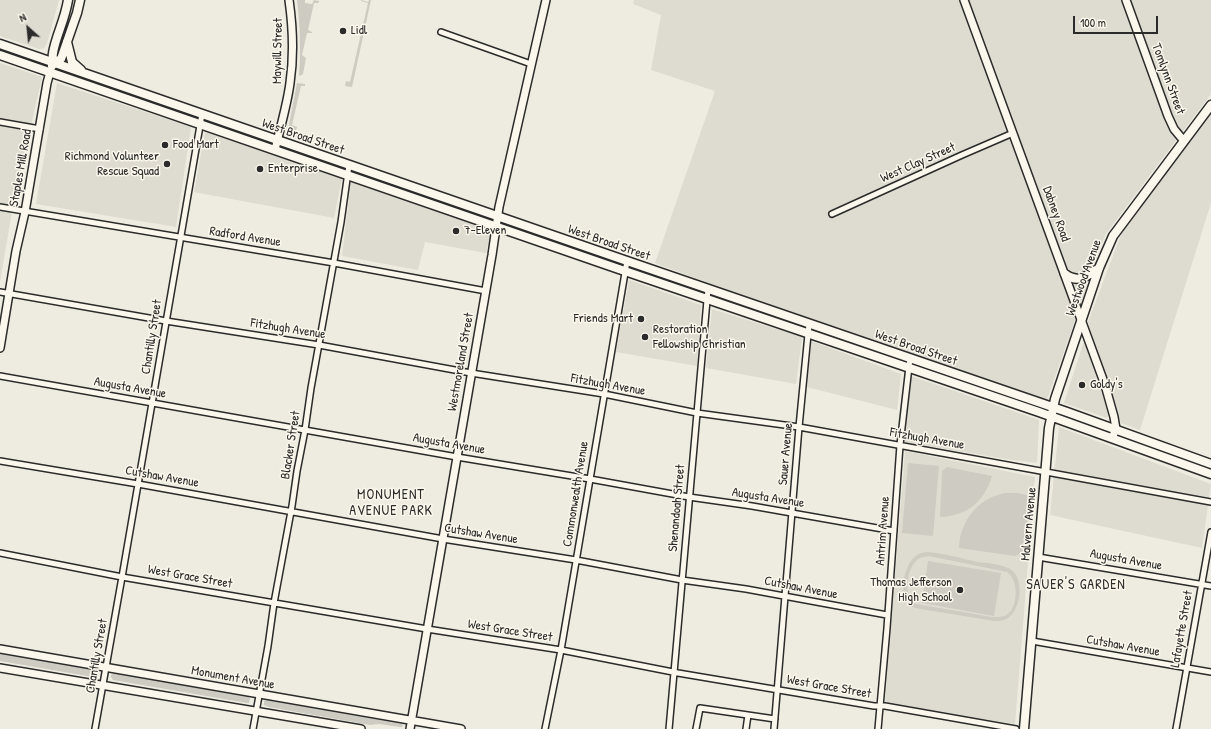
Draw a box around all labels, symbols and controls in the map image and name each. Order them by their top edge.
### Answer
north arrow [8,8,48,48]
scale bar [1075,8,1160,34]
text: N [17,10,28,25]
text: 100 m [1080,14,1106,31]
street label: Maywill Street [270,18,286,84]
place label: Lidl [351,23,367,39]
marker: Lidl [338,26,348,36]
street label: Tomlynn Street [1148,42,1188,116]
street label: West Broad Street [260,116,346,158]
street label: Staples Mill Road [7,128,35,208]
place label: Food Mart [173,137,219,153]
marker: Food Mart [160,140,170,150]
street label: West Clay Street [878,140,958,186]
place label: Richmond Volunteer Rescue Squad [65,149,159,180]
marker: Richmond Volunteer Rescue Squad [162,159,172,169]
place label: Enterprise [268,161,318,177]
marker: Enterprise [255,164,265,174]
street label: Dabney Road [1039,184,1073,244]
street label: West Broad Street [566,222,652,264]
place label: 7-Eleven [464,223,506,239]
street label: Radford Avenue [208,224,282,250]
marker: 7-Eleven [451,226,461,236]
street label: Westwood Avenue [1063,238,1105,318]
street label: Chantilly Street [138,299,166,375]
place label: Friends Mart [574,311,633,327]
street label: Westmoreland Street [445,312,477,412]
marker: Friends Mart [636,314,646,324]
street label: Fitzhugh Avenue [249,315,327,343]
place label: Restoration Fellowship Christian [653,322,746,353]
street label: West Broad Street [873,327,959,369]
marker: Restoration Fellowship Christian [640,332,650,342]
street label: Fitzhugh Avenue [569,371,647,399]
street label: Augusta Avenue [93,374,167,402]
place label: Goldy's [1090,377,1123,393]
marker: Goldy's [1077,380,1087,390]
street label: Blacker Street [278,410,304,480]
street label: Sauer Avenue [776,422,796,486]
street label: Fitzhugh Avenue [888,425,966,453]
street label: Augusta Avenue [412,430,486,458]
street label: Commonwealth Avenue [560,440,592,548]
street label: Cutshaw Avenue [124,463,200,491]
street label: Shenandoah Street [665,464,689,552]
street label: Augusta Avenue [731,485,805,511]
district label: MONUMENT AVENUE PARK [349,487,433,520]
street label: Malvern Avenue [1018,487,1040,561]
street label: Antrim Avenue [873,496,893,566]
street label: Cutshaw Avenue [443,520,519,548]
street label: Augusta Avenue [1089,546,1163,574]
street label: West Grace Street [147,562,233,592]
street label: Cutshaw Avenue [763,573,839,603]
place label: Thomas Jefferson High School [870,575,952,606]
district label: SAUER'S GARDEN [1026,577,1126,593]
marker: Thomas Jefferson High School [955,585,965,595]
street label: Lafayette Street [1168,589,1196,669]
street label: West Grace Street [467,617,553,645]
street label: Chantilly Street [83,618,111,694]
street label: Cutshaw Avenue [1085,632,1161,660]
street label: Monument Avenue [190,663,276,693]
street label: West Grace Street [786,672,872,702]

